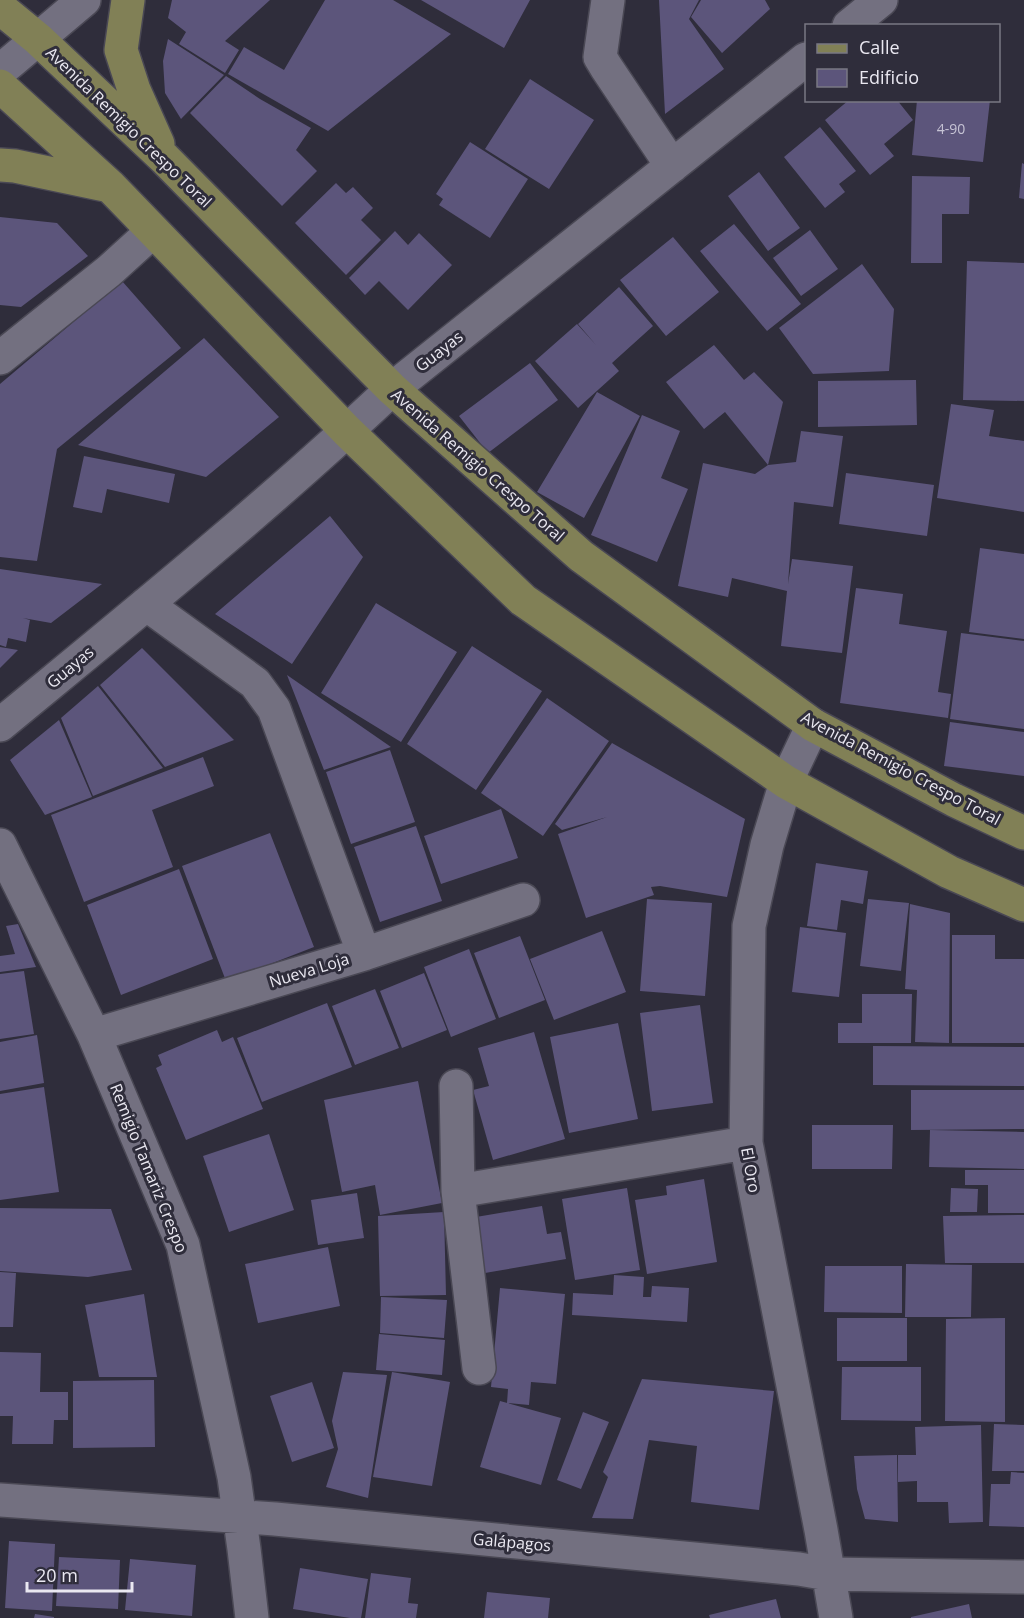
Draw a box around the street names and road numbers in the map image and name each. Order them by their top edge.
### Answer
street label: Avenida Remigio Crespo Toral [41,42,217,212]
street label: Guayas [411,325,467,377]
street label: Avenida Remigio Crespo Toral [387,384,569,546]
street label: Guayas [42,641,98,693]
street label: Avenida Remigio Crespo Toral [798,706,1004,830]
street label: Nueva Loja [266,947,352,993]
street label: Remigio Tamariz Crespo [105,1080,193,1256]
street label: El Oro [736,1146,766,1194]
street label: Galápagos [472,1528,552,1556]

